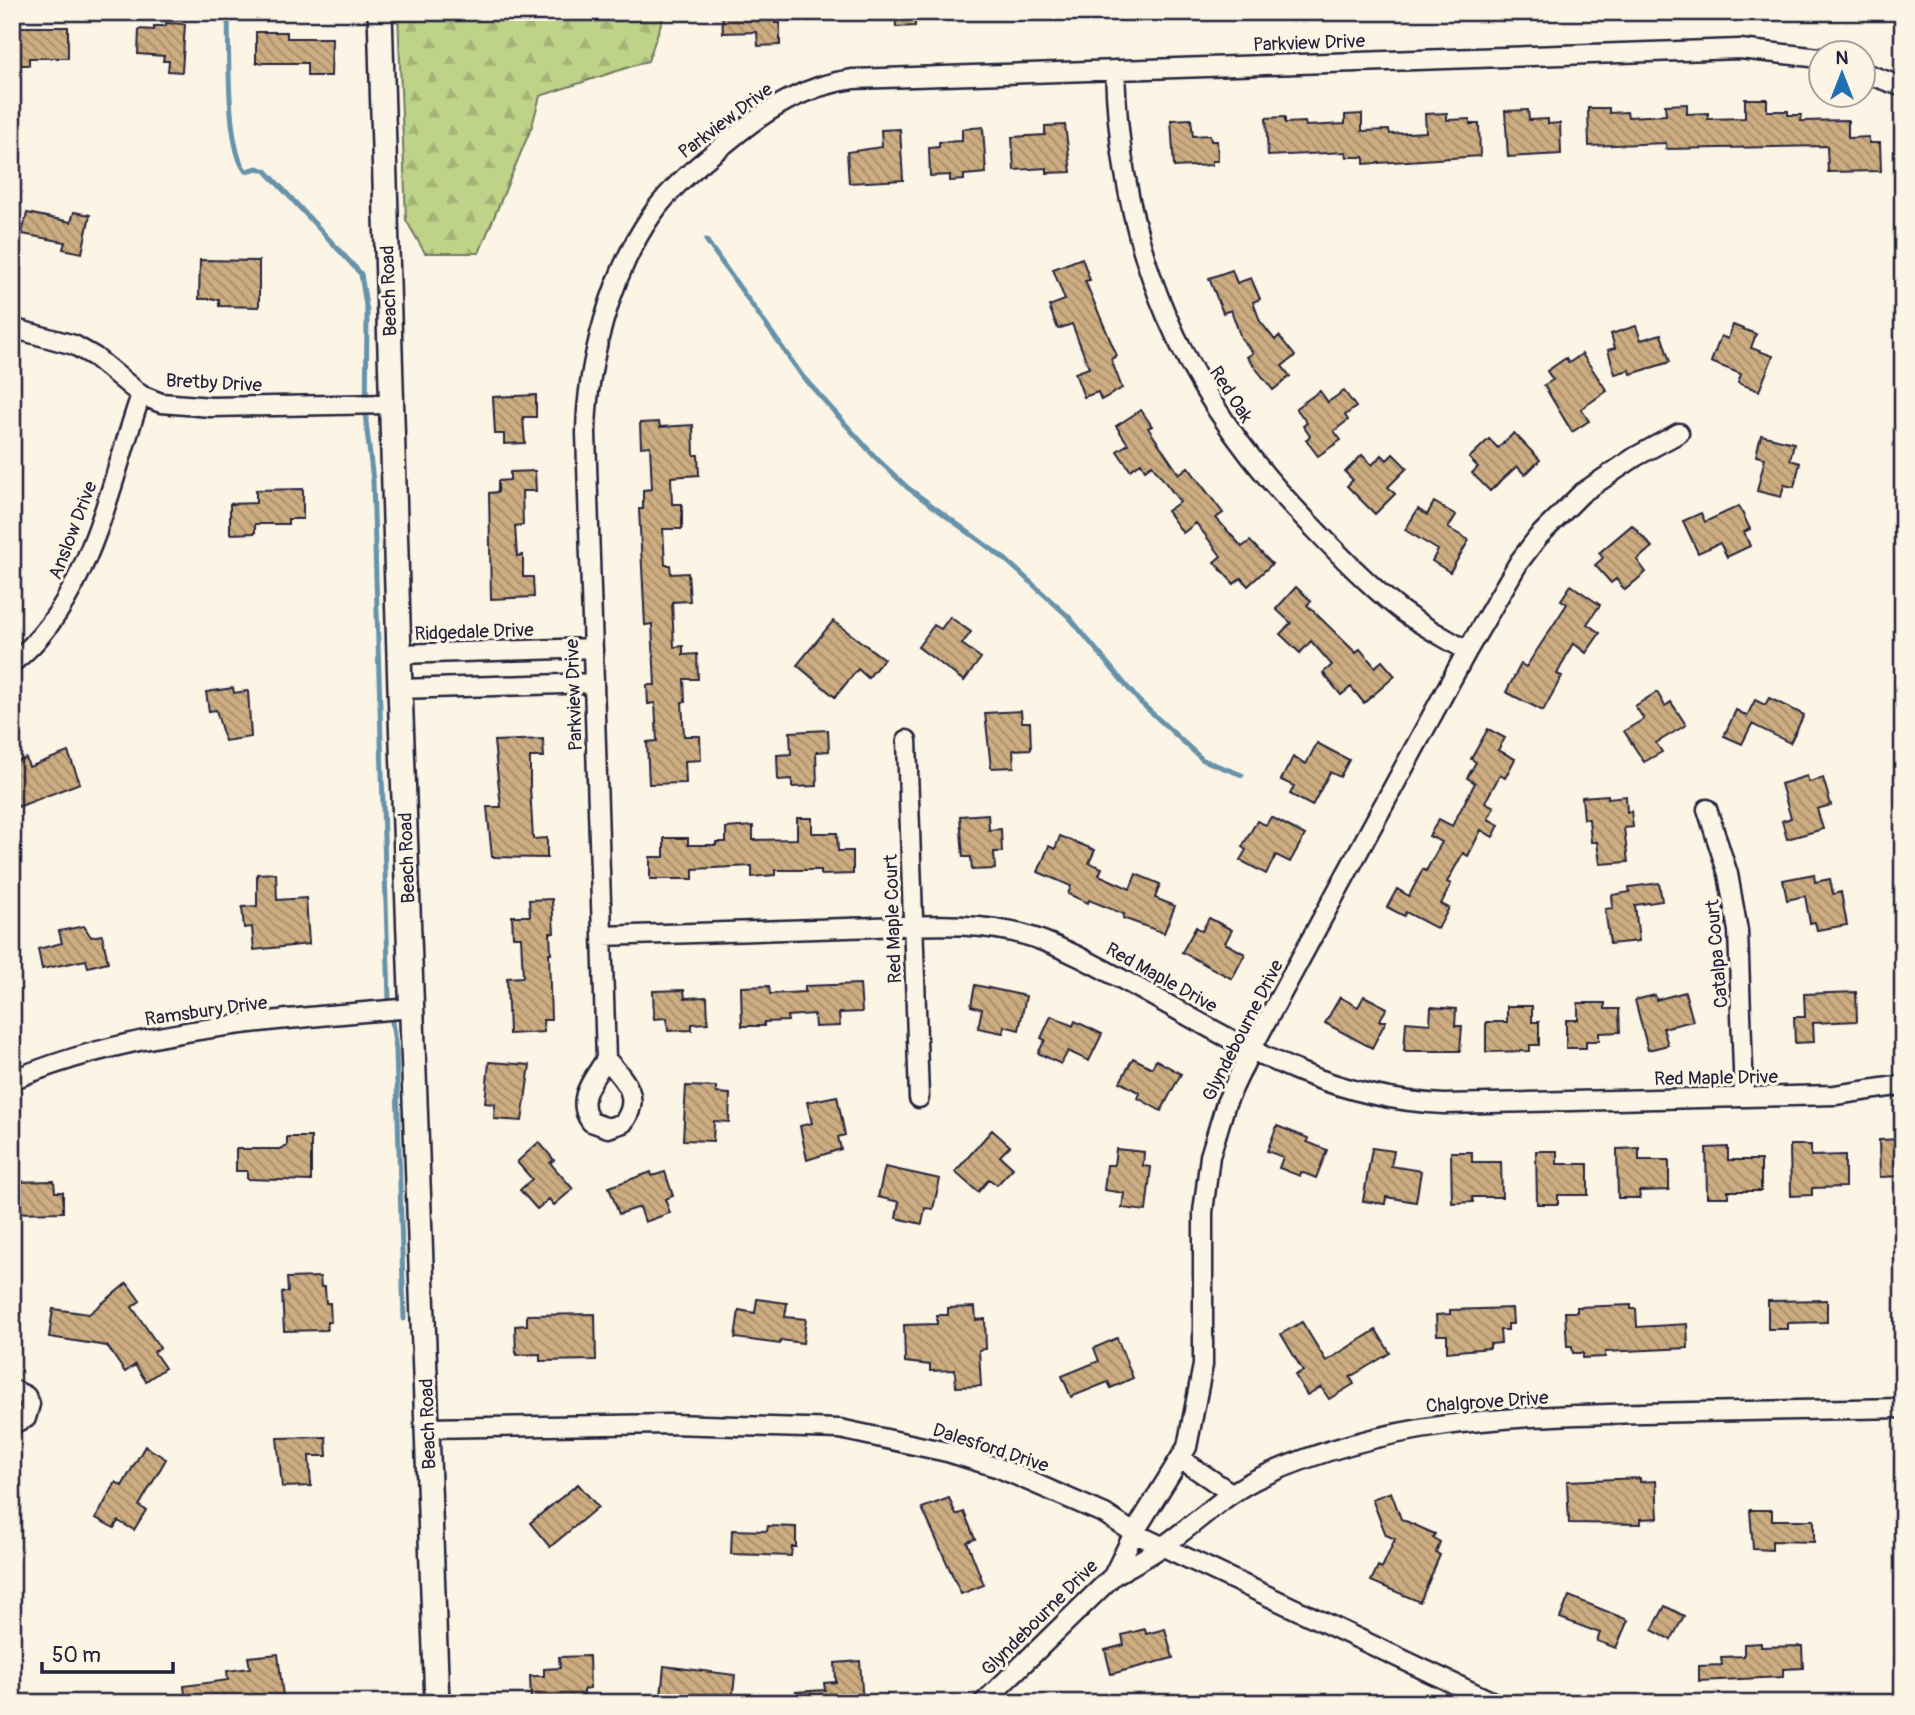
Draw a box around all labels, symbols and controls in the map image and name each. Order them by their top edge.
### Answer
street label: Parkview Drive [1253,29,1366,57]
north arrow [1806,38,1876,108]
text: N [1836,46,1849,70]
street label: Parkview Drive [674,77,778,164]
street label: Beach Road [375,245,403,337]
street label: Red Oak [1204,362,1258,427]
street label: Bretby Drive [165,368,263,398]
street label: Anslow Drive [43,477,103,583]
street label: Ridgedale Drive [414,618,535,646]
street label: Parkview Drive [560,638,588,751]
street label: Beach Road [393,812,421,904]
street label: Red Maple Court [879,854,907,984]
street label: Catalpa Court [1700,898,1734,1009]
street label: Red Maple Drive [1102,937,1222,1019]
street label: Glyndebourne Drive [1197,955,1289,1105]
street label: Ramsbury Drive [143,990,270,1031]
street label: Red Maple Drive [1654,1065,1779,1091]
street label: Beach Road [414,1378,442,1470]
street label: Chalgrove Drive [1425,1386,1550,1418]
street label: Dalesford Drive [930,1418,1052,1478]
street label: Glyndebourne Drive [976,1554,1104,1681]
scale bar [42,1631,173,1675]
text: 50 m [52,1642,101,1669]

